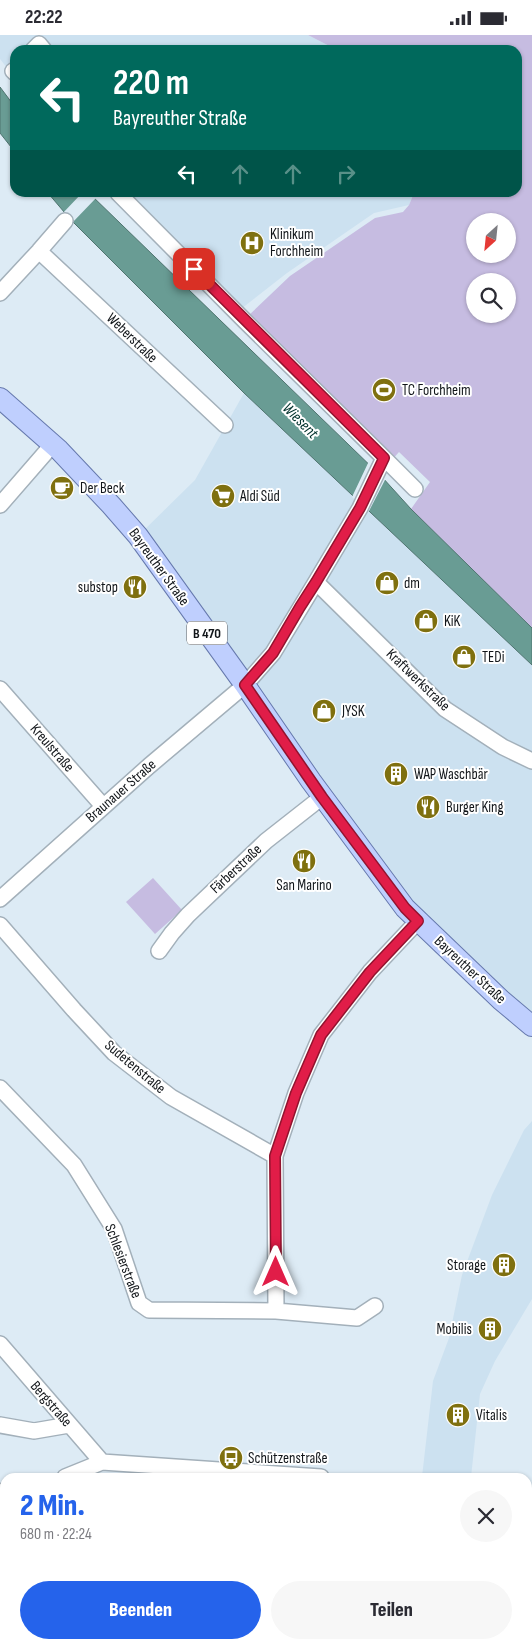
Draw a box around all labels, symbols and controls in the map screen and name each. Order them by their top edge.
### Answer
text: 22:22 [25,6,63,29]
text: 220 m [113,62,189,105]
icon: left [30,65,95,130]
text: Bayreuther Straße [113,105,247,132]
icon: left [173,160,201,188]
icon: ahead [226,160,254,188]
icon: ahead [279,160,307,188]
icon: right [332,160,360,188]
north arrow [466,213,516,263]
map controls [466,213,516,323]
place label: Klinikum Forchheim [270,225,323,261]
hospital icon: Klinikum Forchheim [239,230,265,256]
pin [173,248,215,290]
icon: arrive [180,255,208,283]
button: search [466,273,516,323]
street label: Weberstraße [102,309,162,367]
sports icon: TC Forchheim [371,377,397,403]
place label: TC Forchheim [402,381,471,400]
water label: Wiesent [278,399,323,444]
cafe icon: Der Beck [49,475,75,501]
place label: Der Beck [80,479,125,498]
supermarket icon: Aldi Süd [210,483,236,509]
place label: Aldi Süd [239,487,280,506]
street label: Bayreuther Straße [124,524,194,610]
shop icon: dm [374,570,400,596]
restaurant icon: substop [122,574,148,600]
place label: dm [404,574,420,593]
place label: substop [78,578,118,597]
shop icon: KiK [413,608,439,634]
place label: KiK [444,612,461,631]
road number: B 470 [187,621,227,645]
shop icon: TEDi [451,644,477,670]
street label: Kraftwerkstraße [382,645,454,715]
place label: TEDi [482,648,505,667]
shop icon: JYSK [311,698,337,724]
place label: JYSK [341,702,365,721]
street label: Kreulstraße [26,720,78,776]
street label: Braunauer Straße [82,755,160,827]
building icon: WAP Waschbär [383,761,409,787]
place label: WAP Waschbär [414,765,488,784]
restaurant icon: Burger King [415,794,441,820]
place label: Burger King [446,798,504,817]
street label: Färberstraße [206,840,266,898]
restaurant icon: San Marino [291,848,317,874]
place label: San Marino [276,876,332,895]
street label: Bayreuther Straße [430,932,510,1008]
street label: Sudetenstraße [101,1036,169,1098]
street label: Schlesierstraße [100,1221,146,1301]
position arrow [249,1245,301,1297]
building icon: Storage [491,1252,517,1278]
place label: Storage [447,1256,486,1275]
building icon: Mobilis [477,1316,503,1342]
place label: Mobilis [437,1320,472,1339]
street label: Bergstraße [26,1377,76,1431]
building icon: Vitalis [445,1402,471,1428]
place label: Vitalis [476,1406,507,1425]
bus stop icon: Schützenstraße [218,1445,244,1471]
place label: Schützenstraße [248,1449,328,1468]
text: 2 Min. [20,1488,85,1524]
button: close [460,1490,512,1542]
text: 680 m · 22:24 [20,1525,92,1544]
button: Beenden [20,1581,261,1639]
button: Teilen [271,1581,512,1639]

